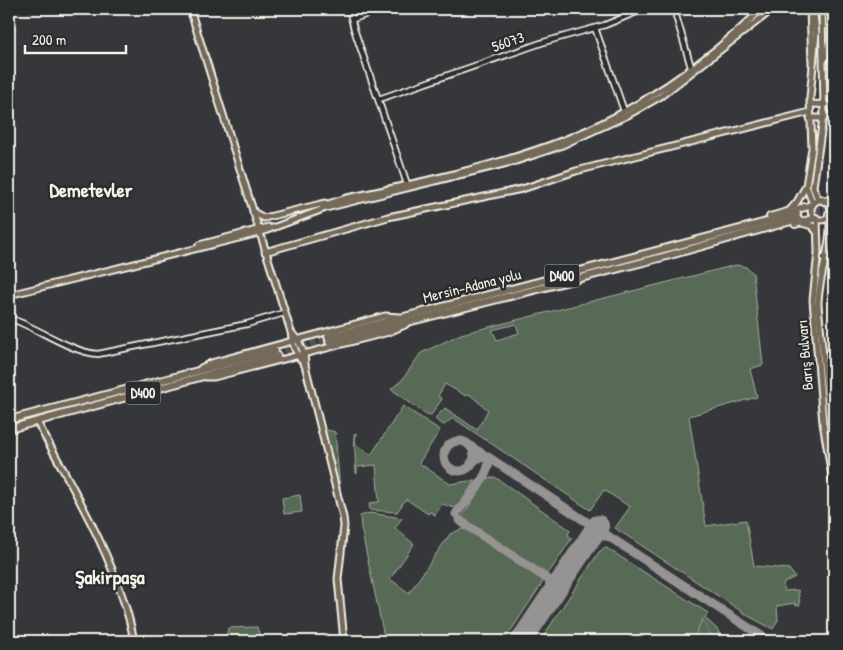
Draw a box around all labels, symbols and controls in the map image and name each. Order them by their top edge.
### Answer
scale bar [25,22,126,54]
street label: 56073 [489,26,527,57]
text: 200 m [32,29,66,50]
district label: Demetevler [50,176,133,203]
street label: Mersin-Adana yolu [421,263,523,308]
road number: D400 [544,264,580,288]
street label: Barış Bulvarı [791,319,818,391]
road number: D400 [126,382,160,404]
district label: Şakirpaşa [75,563,145,591]

